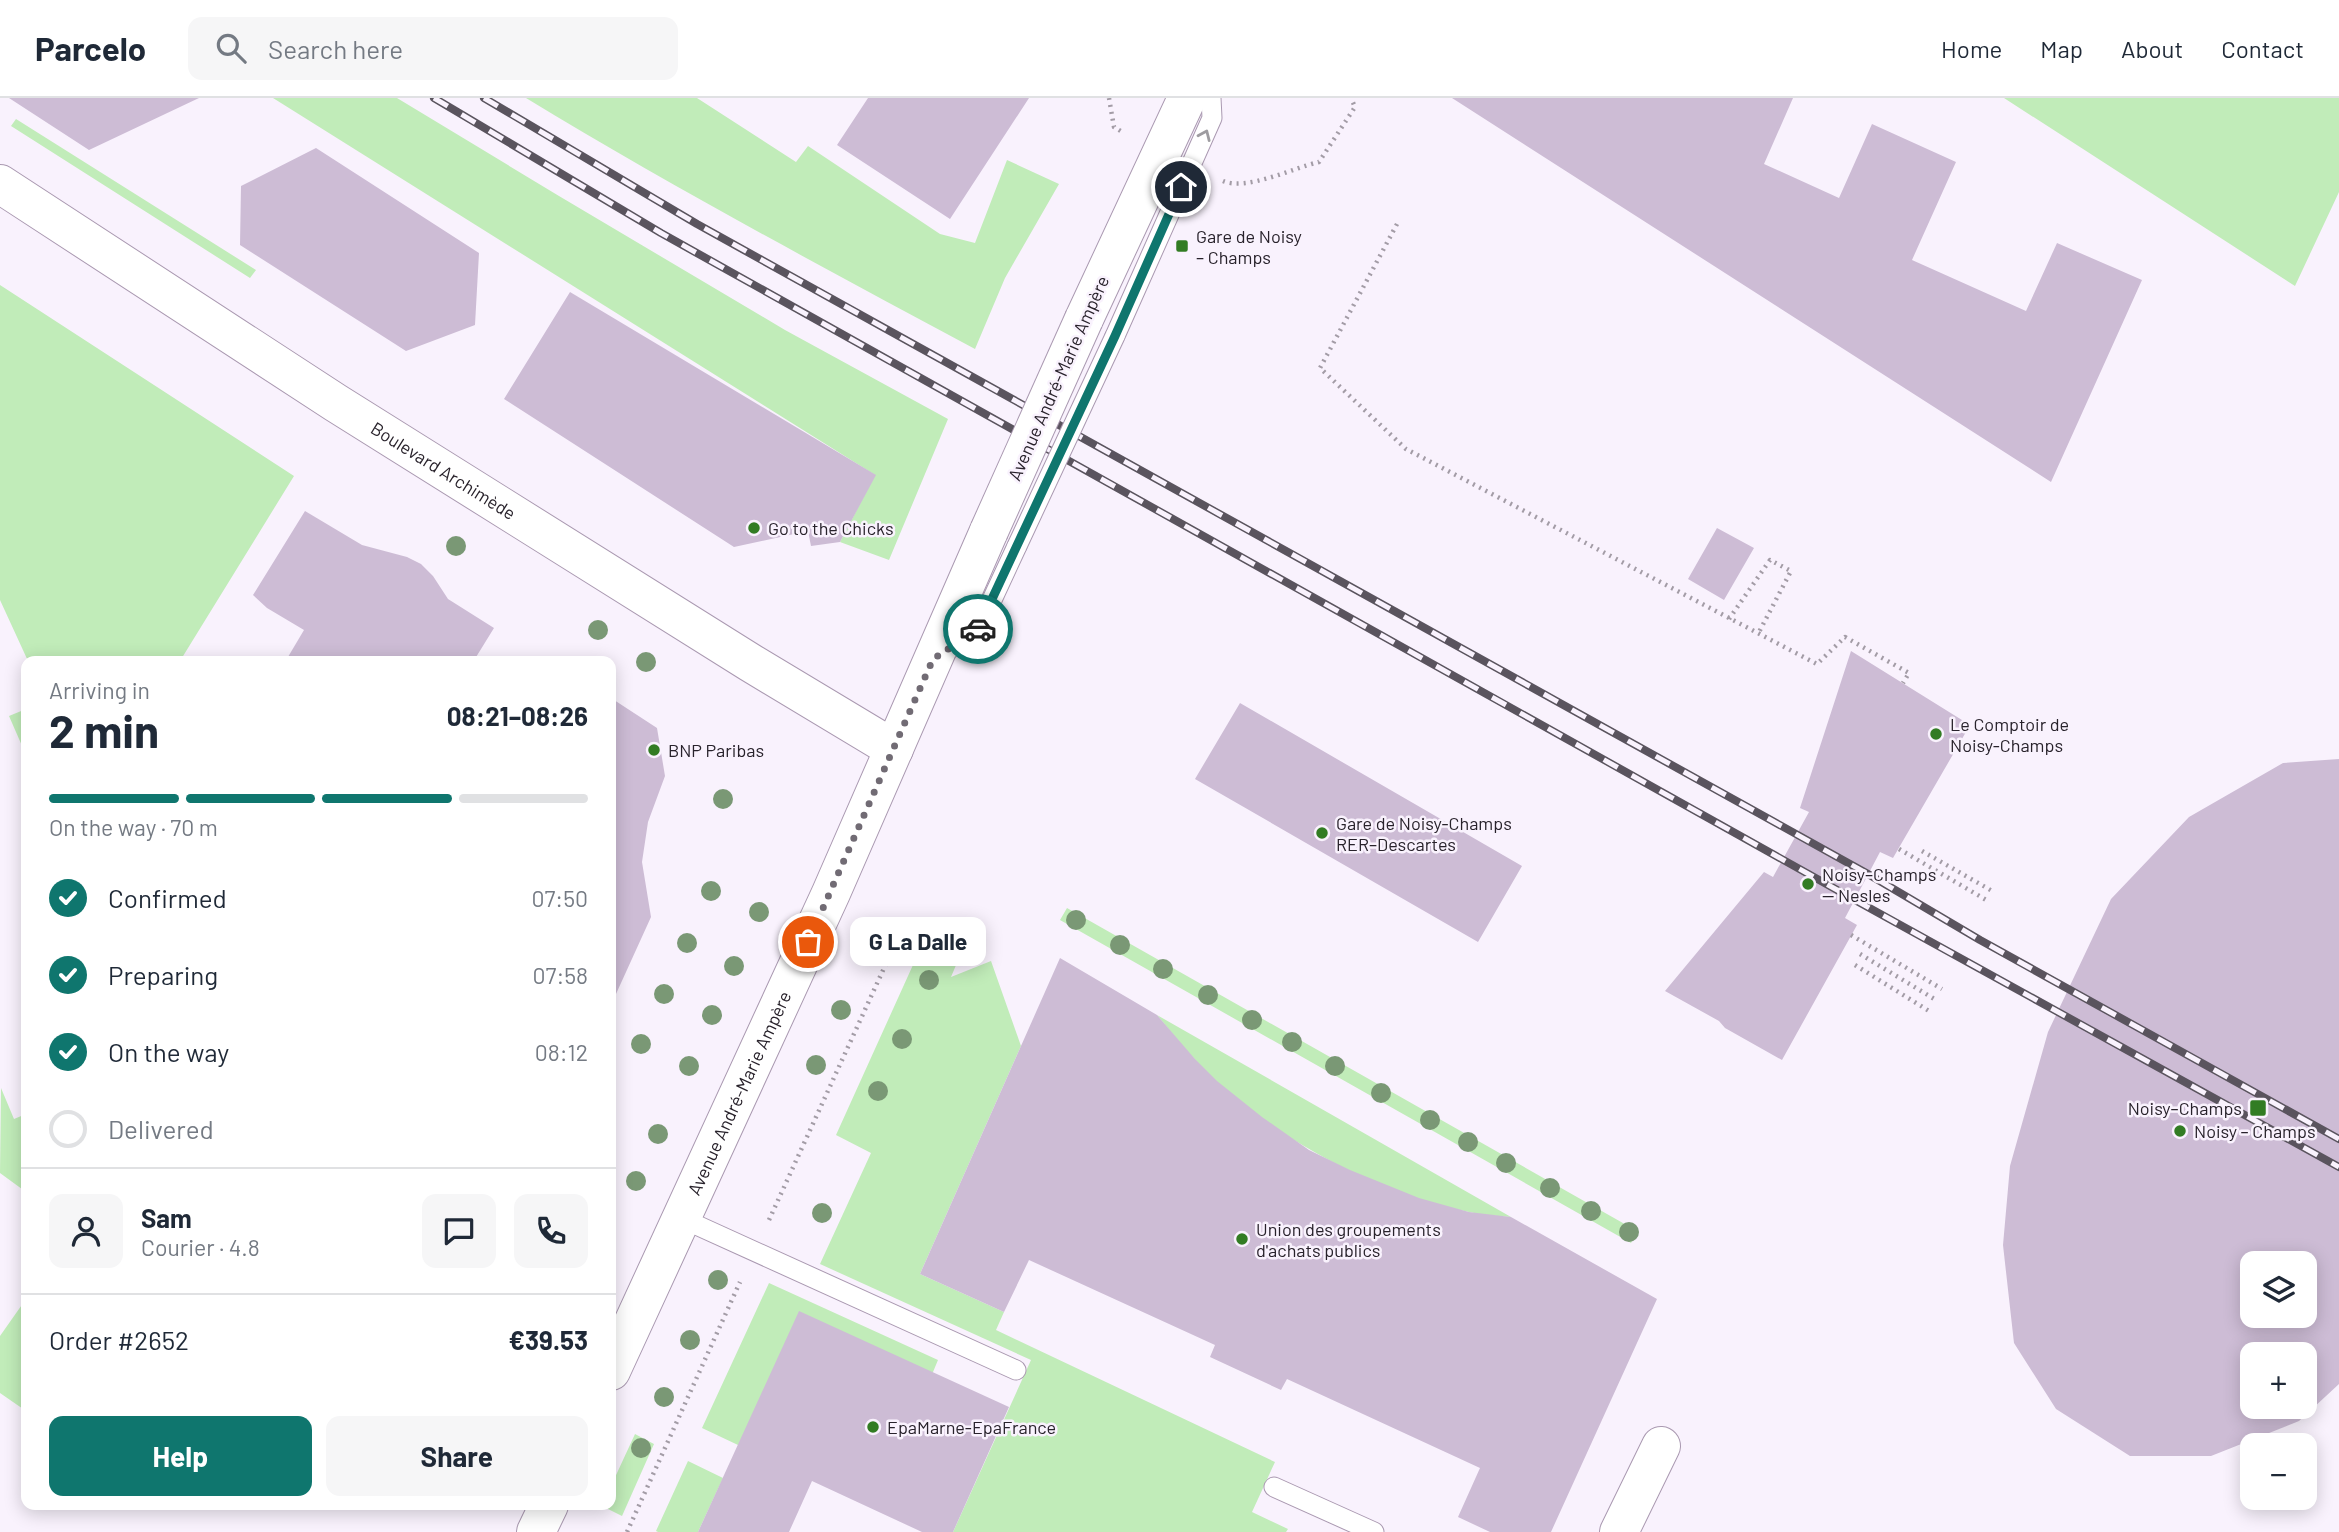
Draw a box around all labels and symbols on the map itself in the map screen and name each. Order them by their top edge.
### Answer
one-way arrow [1197,129,1211,142]
pin [1151,157,1211,217]
place label: Gare de Noisy – Champs [1196,225,1302,268]
marker: Gare de Noisy – Champs [1174,238,1190,254]
street label: Avenue André-Marie Ampère [1003,272,1113,484]
street label: Boulevard Archimède [367,417,520,524]
place label: Go to the Chicks [768,517,894,539]
marker: Go to the Chicks [746,520,762,536]
courier [943,594,1013,664]
place label: Le Comptoir de Noisy-Champs [1950,713,2069,756]
marker: Le Comptoir de Noisy-Champs [1928,726,1944,742]
place label: BNP Paribas [668,739,764,761]
marker: BNP Paribas [646,742,662,758]
place label: Gare de Noisy-Champs RER–Descartes [1336,812,1512,855]
marker: Gare de Noisy-Champs RER–Descartes [1314,825,1330,841]
place label: Noisy–Champs — Nesles [1822,863,1936,906]
marker: Noisy–Champs — Nesles [1800,876,1816,892]
pin [778,912,838,972]
callout: G La Dalle [850,918,987,966]
street label: Avenue André-Marie Ampère [682,988,795,1199]
place label: Noisy–Champs [2128,1097,2242,1119]
marker: Noisy–Champs [2248,1098,2268,1118]
place label: Noisy – Champs [2194,1120,2316,1142]
marker: Noisy – Champs [2172,1123,2188,1139]
place label: Union des groupements d'achats publics [1256,1218,1441,1261]
marker: Union des groupements d'achats publics [1234,1231,1250,1247]
place label: EpaMarne-EpaFrance [887,1416,1056,1438]
marker: EpaMarne-EpaFrance [865,1419,881,1435]

